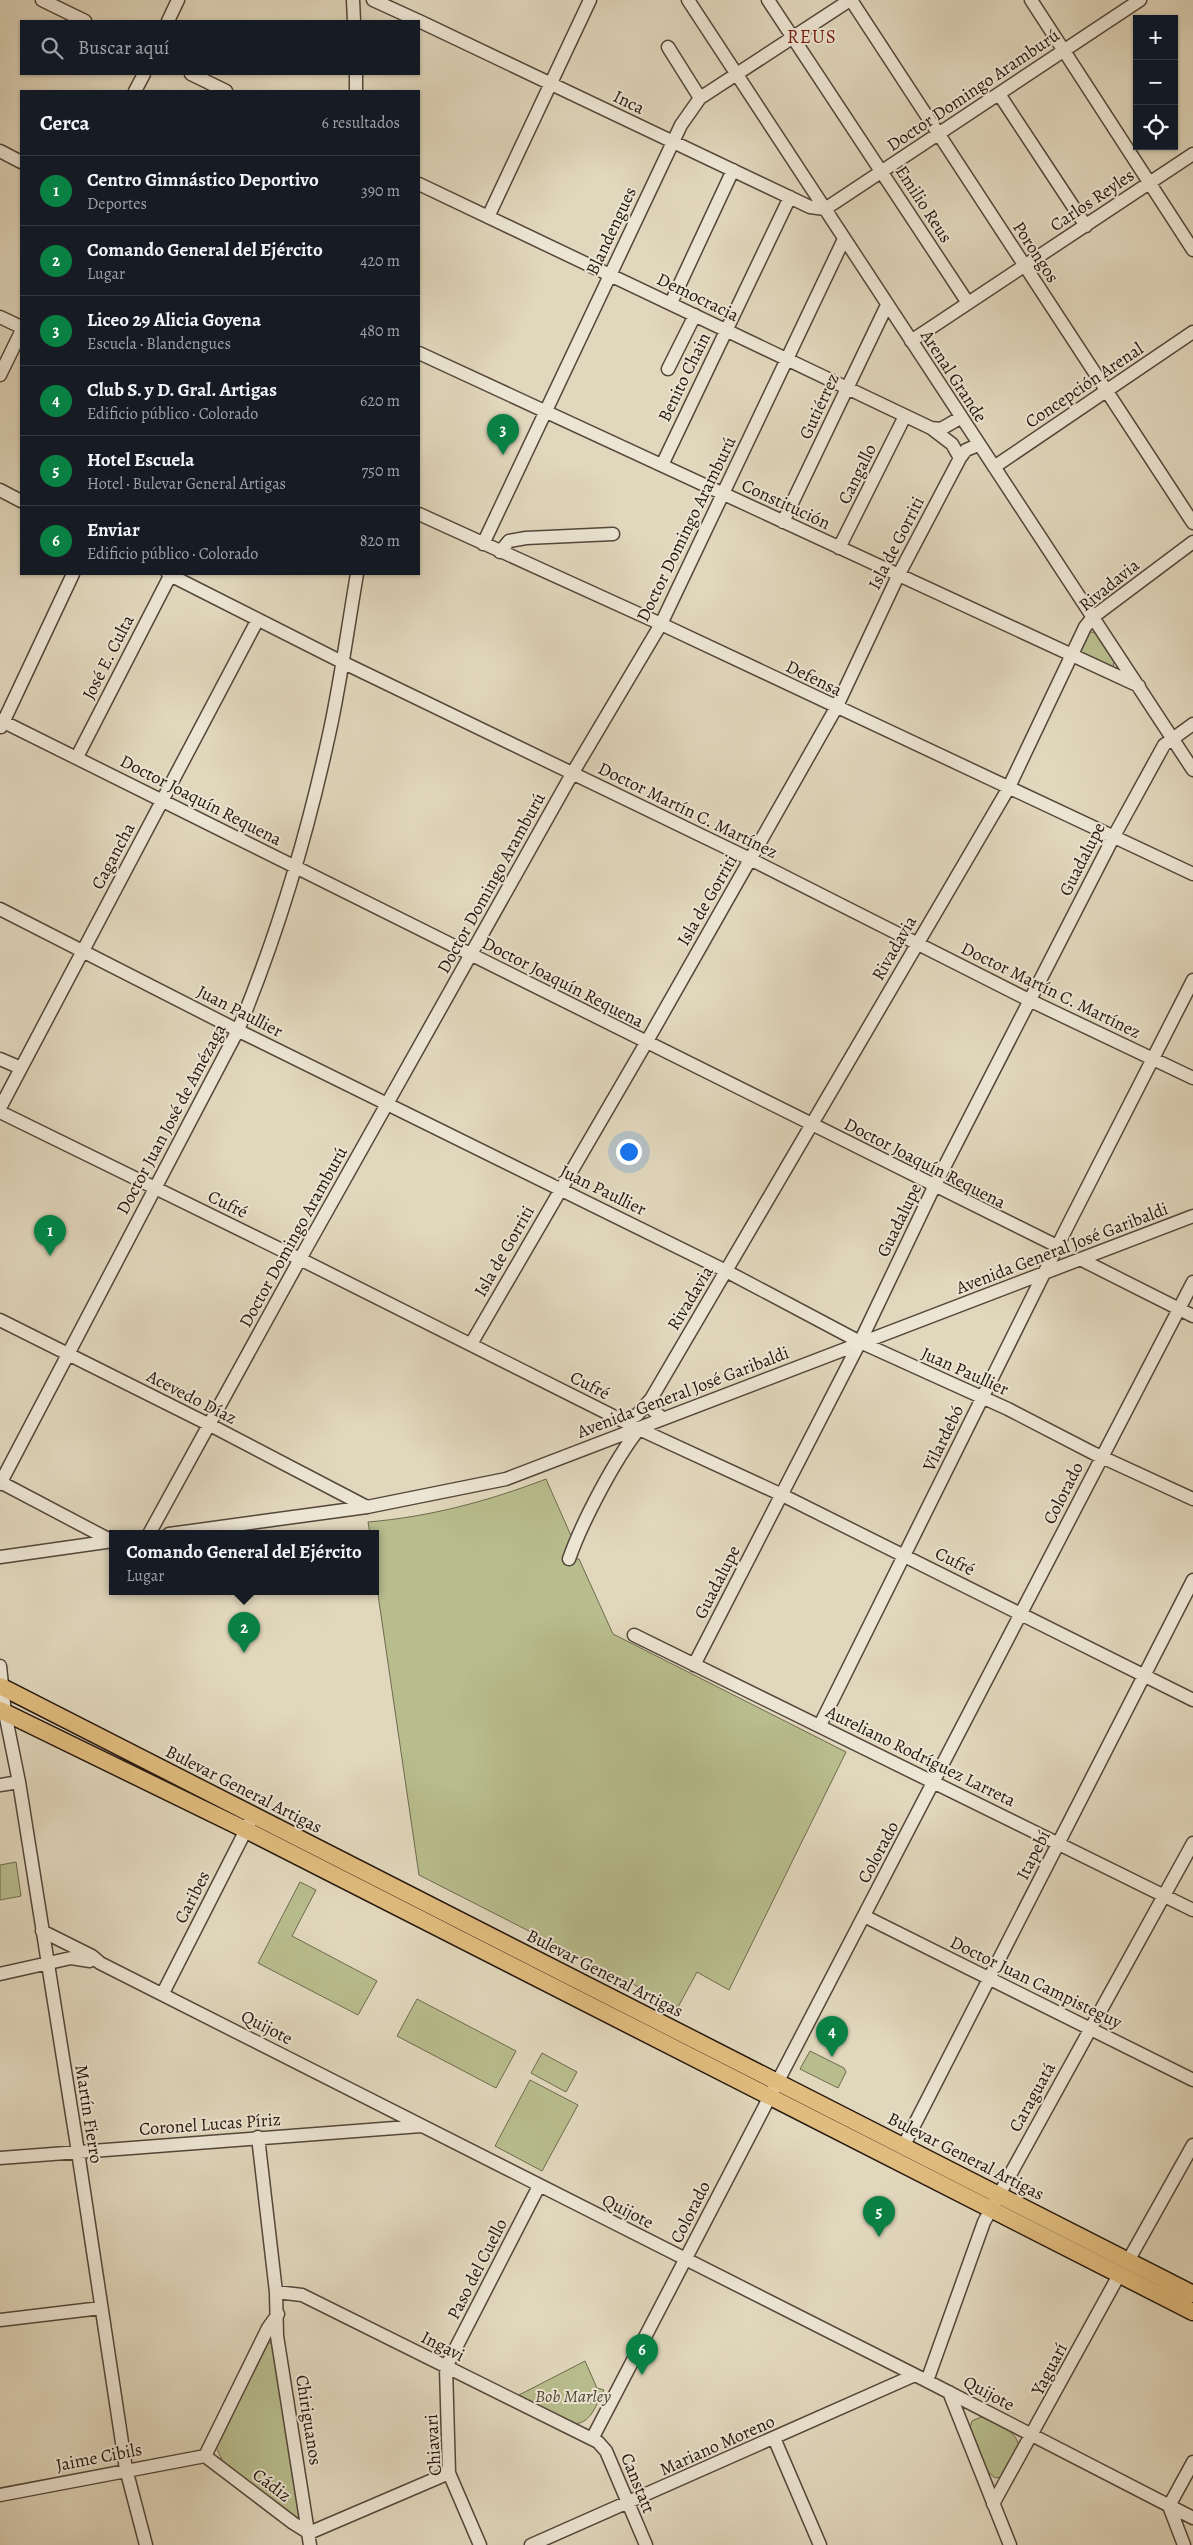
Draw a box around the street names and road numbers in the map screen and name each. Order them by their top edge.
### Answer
street label: Doctor Domingo Aramburú [882,23,1064,157]
street label: Inca [609,84,649,120]
street label: Emilio Reus [890,161,958,247]
street label: Carlos Reyles [1045,163,1139,237]
street label: Blandengues [580,183,642,279]
street label: Porongos [1007,217,1065,287]
street label: Democracia [653,267,744,327]
street label: Arenal Grande [915,324,993,427]
street label: Benito Chain [652,328,716,426]
street label: Concepción Arenal [1020,336,1148,433]
street label: Gutiérrez [793,369,845,443]
street label: Doctor Domingo Aramburú [631,432,741,626]
street label: Cangallo [832,440,882,508]
street label: Constitución [738,473,834,535]
street label: Isla de Gorriti [862,492,930,594]
street label: Rivadavia [1074,553,1145,617]
street label: José E. Culta [76,610,140,703]
street label: Defensa [782,654,847,702]
street label: Doctor Joaquín Requena [116,749,287,851]
street label: Doctor Martín C. Martínez [594,756,782,864]
street label: Doctor Domingo Aramburú [431,788,551,978]
street label: Cagancha [85,818,141,894]
street label: Guadalupe [1053,818,1111,900]
street label: Isla de Gorriti [671,850,743,950]
street label: Rivadavia [866,911,922,985]
street label: Doctor Joaquín Requena [478,931,649,1033]
street label: Doctor Martín C. Martínez [957,936,1145,1044]
street label: Juan Paullier [193,979,287,1043]
street label: Doctor Juan José de Amézaga [110,1019,232,1219]
street label: Doctor Joaquín Requena [840,1112,1011,1214]
street label: Doctor Domingo Aramburú [233,1142,353,1332]
street label: Juan Paullier [556,1159,650,1221]
street label: Guadalupe [871,1179,927,1261]
street label: Cufré [204,1184,252,1224]
street label: Avenida General José Garibaldi [952,1196,1171,1300]
street label: Isla de Gorriti [468,1201,540,1301]
street label: Rivadavia [661,1261,719,1335]
street label: Avenida General José Garibaldi [573,1340,792,1444]
street label: Juan Paullier [917,1341,1013,1401]
street label: Acevedo Díaz [142,1364,241,1430]
street label: Cufré [566,1365,614,1405]
street label: Vilardebó [916,1401,969,1476]
street label: Colorado [1037,1458,1089,1528]
street label: Guadalupe [688,1541,746,1623]
street label: Cufré [931,1541,979,1581]
street label: Aureliano Rodríguez Larreta [821,1699,1020,1813]
street label: Bulevar General Artigas [162,1739,326,1839]
street label: Colorado [852,1817,904,1887]
street label: Itapebí [1010,1826,1056,1884]
street label: Caribes [169,1867,215,1927]
street label: Bulevar General Artigas [523,1923,687,2023]
street label: Doctor Juan Campisteguy [946,1930,1127,2035]
street label: Quijote [237,2004,297,2050]
street label: Caraguatá [1003,2057,1061,2136]
street label: Martín Fierro [69,2063,109,2165]
street label: Bulevar General Artigas [884,2106,1048,2206]
street label: Coronel Lucas Píriz [138,2107,282,2141]
street label: Colorado [664,2177,716,2247]
street label: Quijote [598,2188,658,2234]
street label: Paso del Cuello [441,2214,513,2324]
street label: Ingavi [417,2325,469,2367]
street label: Yaguarí [1025,2339,1073,2400]
street label: Quijote [959,2370,1019,2416]
street label: Chiriguanos [290,2373,328,2467]
street label: Mariano Moreno [656,2409,778,2481]
street label: Chiavari [419,2413,447,2477]
street label: Jaime Cibils [54,2437,144,2477]
street label: Canstatt [615,2449,661,2517]
street label: Cádiz [248,2463,296,2507]

